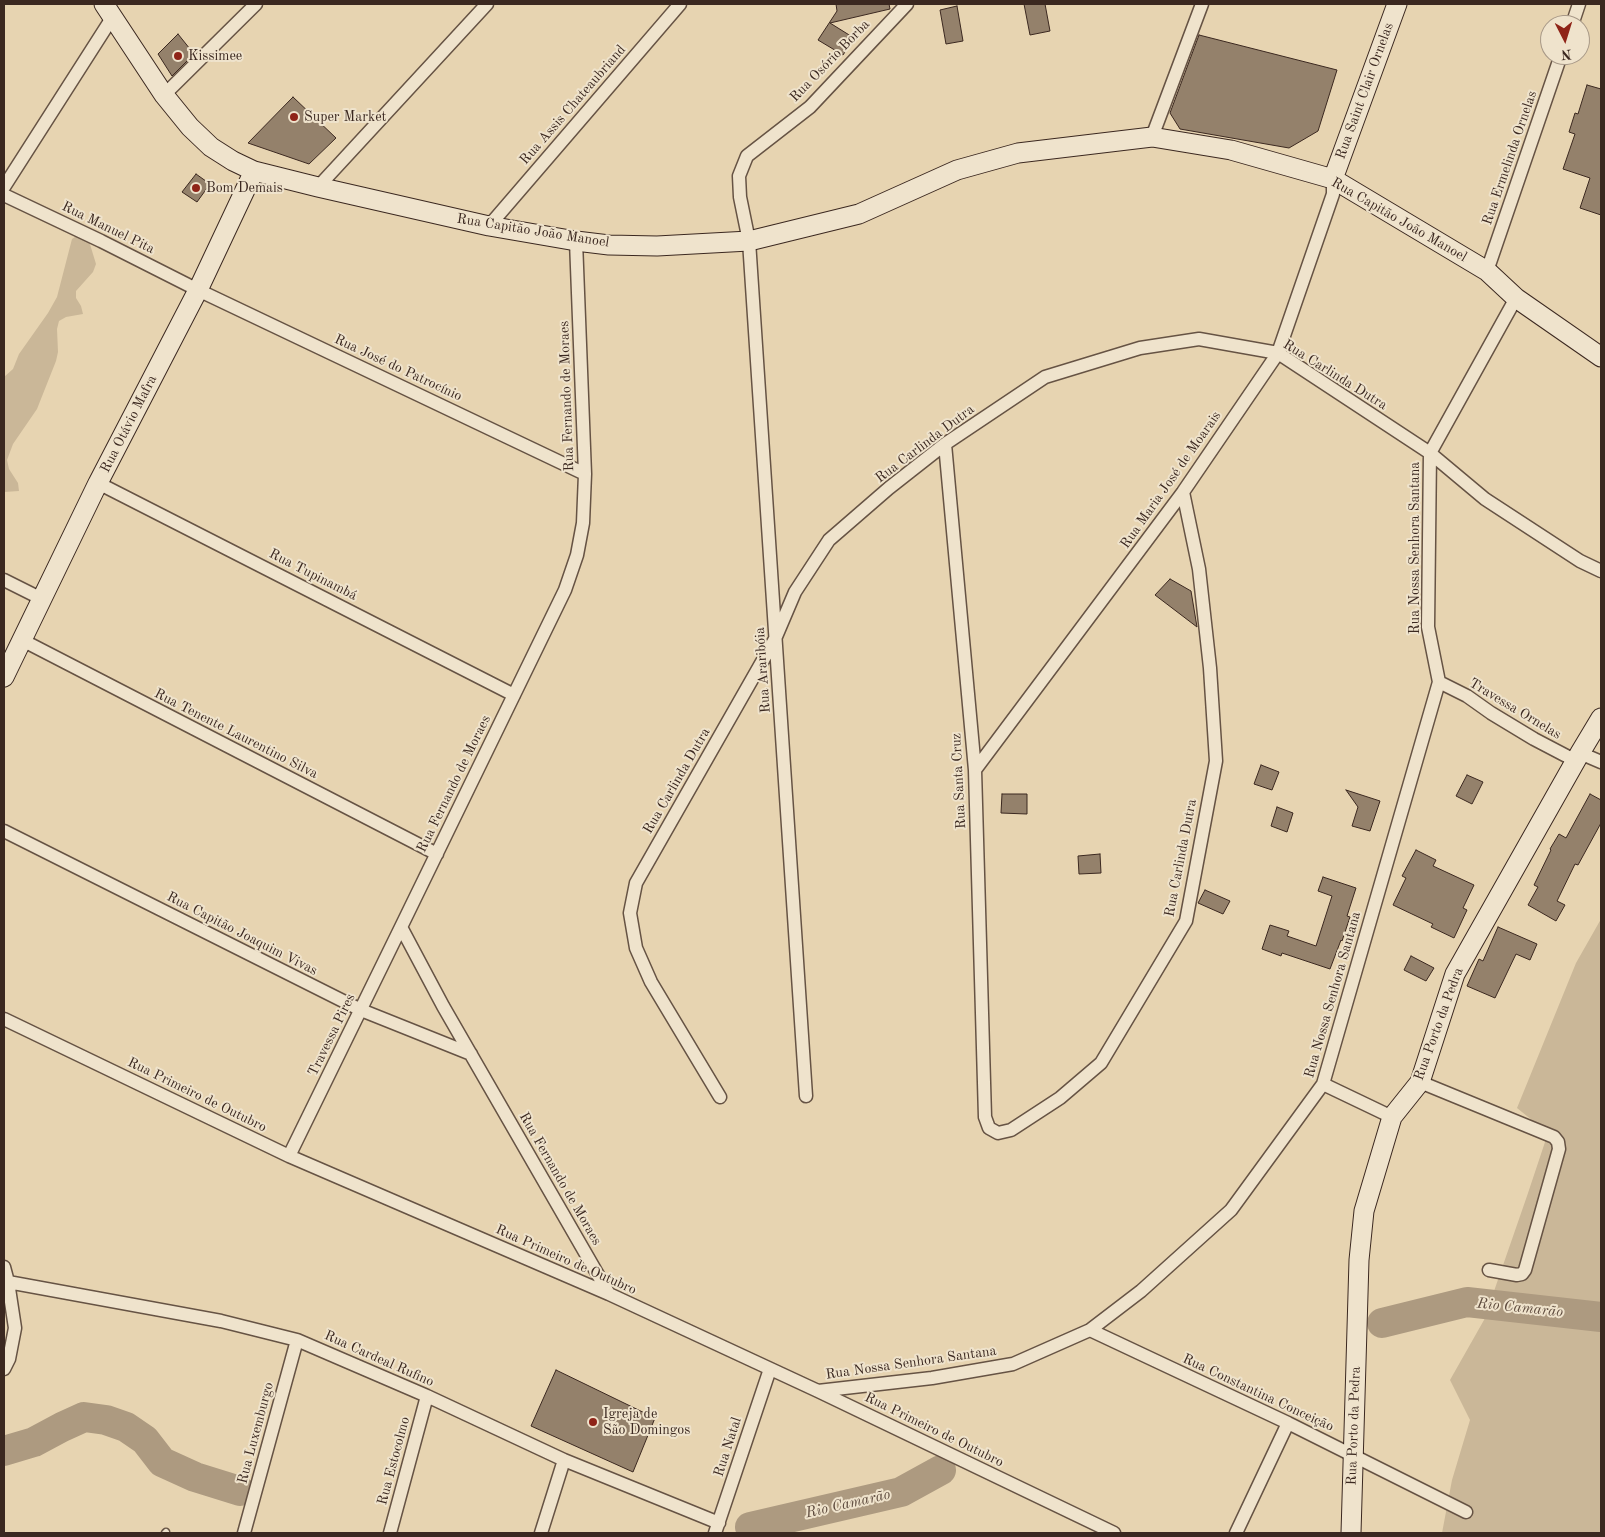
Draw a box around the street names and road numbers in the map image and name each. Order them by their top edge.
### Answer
street label: Rua Osório Borba [786,16,874,106]
street label: Rua Saint Clair Ornelas [1332,21,1398,161]
street label: Rua Assis Chateaubriand [516,42,630,168]
street label: Rua Ermelinda Ornelas [1479,89,1541,227]
street label: Rua Capitão João Manoel [1328,174,1470,266]
street label: Rua Manuel Pita [59,198,157,258]
street label: Rua Capitão João Manoel [456,211,610,251]
street label: Rua Fernando de Moraes [556,320,578,472]
street label: Rua José do Patrocínio [331,331,465,405]
street label: Rua Carlinda Dutra [1280,336,1390,414]
street label: Rua Otávio Mafra [97,372,161,476]
street label: Rua Carlinda Dutra [872,401,978,487]
street label: Rua Maria José de Moarais [1117,408,1225,552]
street label: Rua Nossa Senhora Santana [1407,462,1423,634]
street label: Rua Tupinambá [266,546,360,604]
street label: Rua Araribóia [752,627,774,713]
street label: Travessa Ornelas [1466,675,1564,743]
street label: Rua Tenente Laurentino Silva [151,685,321,783]
street label: Rua Fernando de Moraes [413,713,495,855]
street label: Rua Carlinda Dutra [640,725,714,837]
street label: Rua Santa Cruz [948,733,970,829]
street label: Rua Carlinda Dutra [1161,798,1201,918]
street label: Rua Capitão Joaquim Vivas [164,889,320,979]
street label: Rua Nossa Senhora Santana [1301,910,1365,1080]
street label: Rua Porto da Pedra [1411,965,1467,1083]
street label: Travessa Pires [305,991,359,1079]
street label: Rua Primeiro de Outubro [125,1054,269,1136]
street label: Rua Fernando de Moraes [515,1110,605,1248]
street label: Rua Primeiro de Outubro [493,1221,639,1299]
street label: Rua Cardeal Rufino [322,1327,436,1391]
street label: Rua Nossa Senhora Santana [825,1343,997,1383]
street label: Rua Constantina Conceição [1180,1351,1336,1435]
street label: Rua Porto da Pedra [1344,1366,1364,1486]
street label: Rua Luxemburgo [234,1380,278,1486]
street label: Rua Primeiro de Outubro [862,1389,1006,1471]
street label: Rua Estocolmo [374,1415,414,1507]
street label: Rua Natal [710,1415,746,1479]

